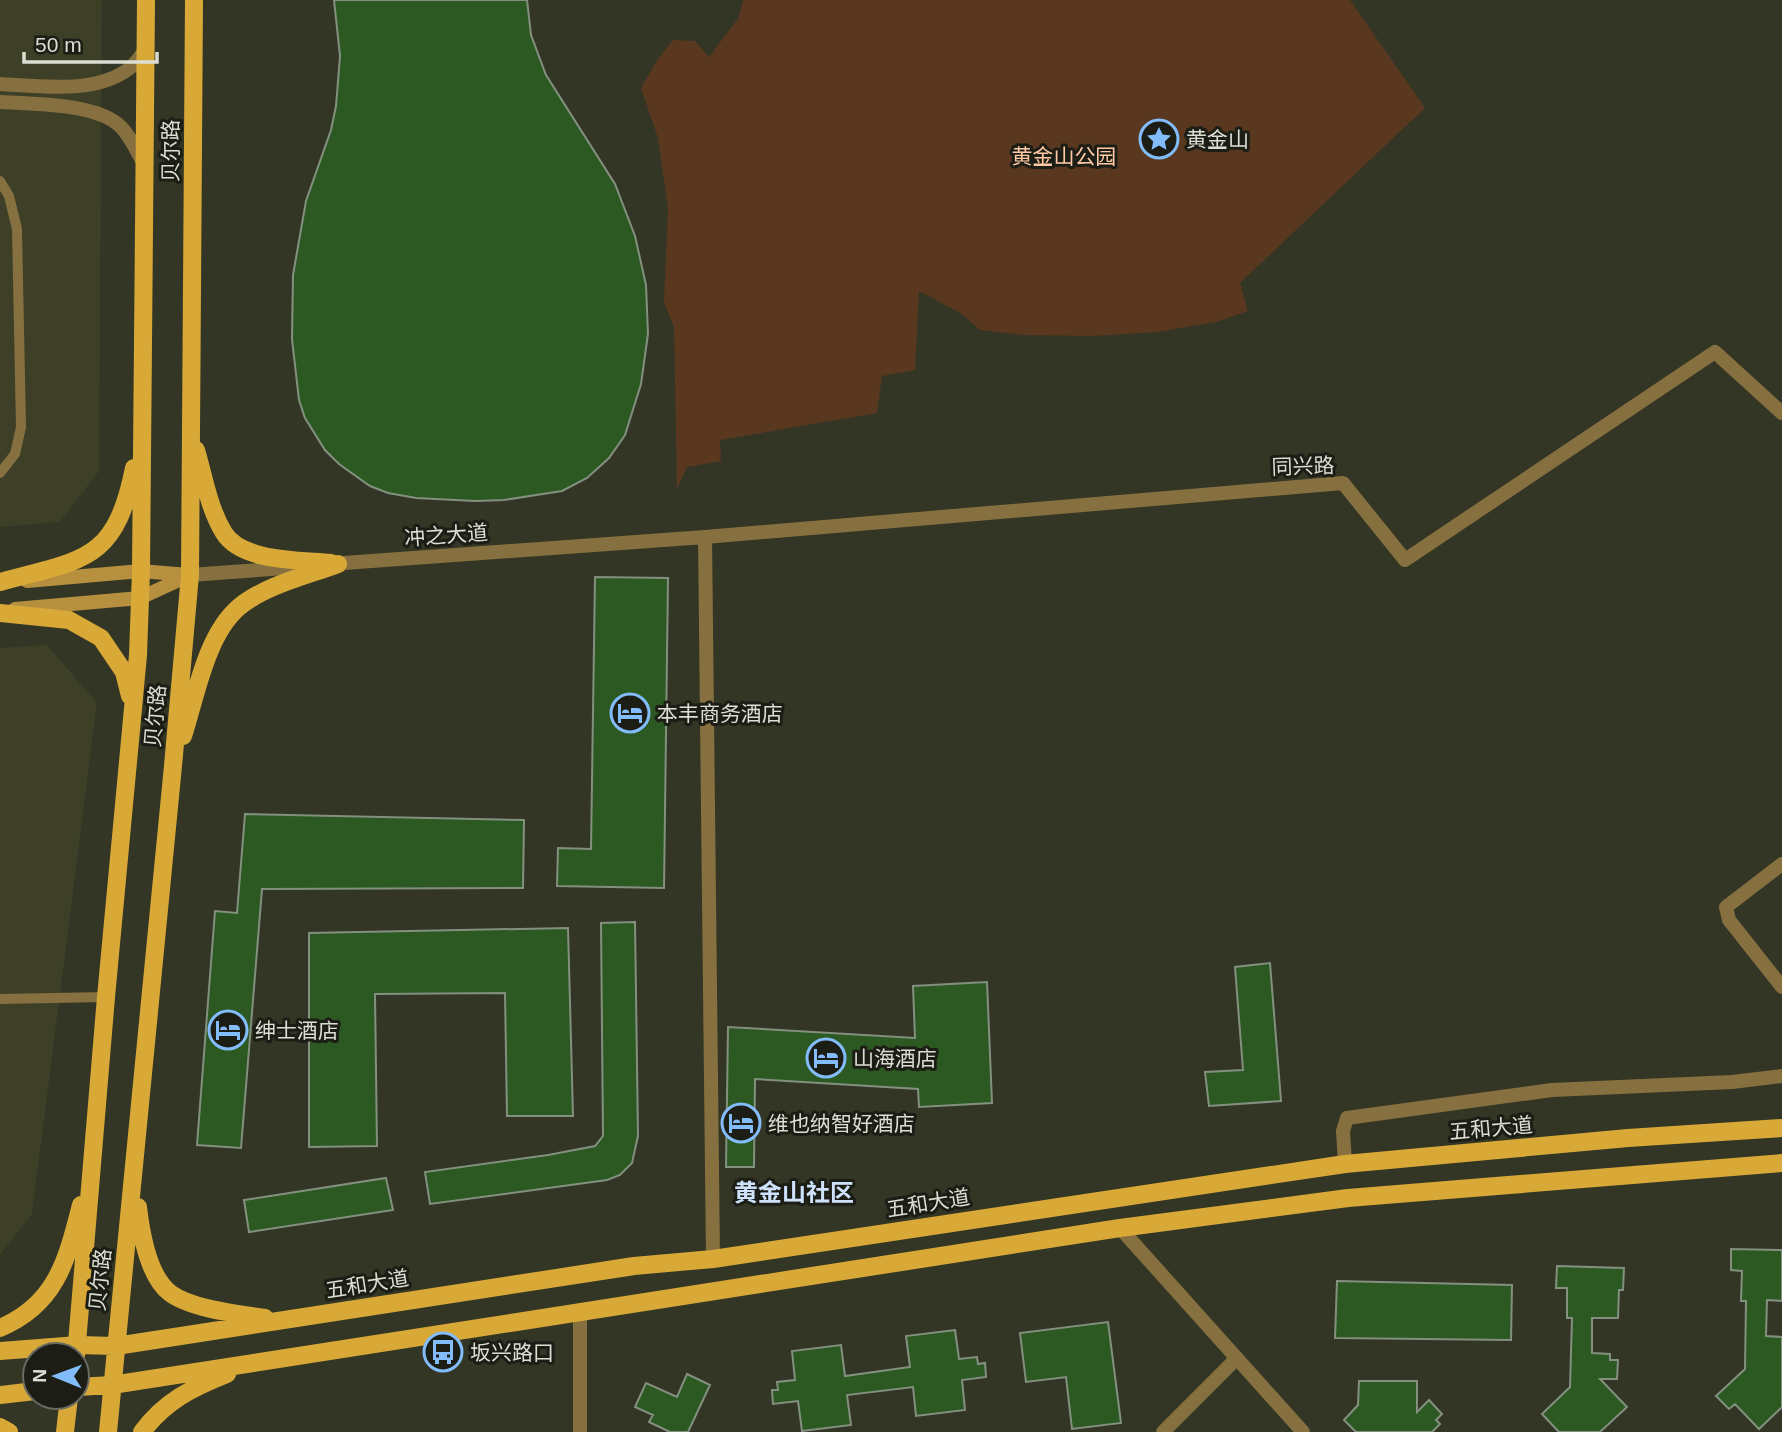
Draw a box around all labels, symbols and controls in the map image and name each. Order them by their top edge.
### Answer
scale bar [24,21,158,65]
text: 50 m [35,33,82,56]
place icon: 黄金山 [1138,118,1180,160]
street label: 贝尔路 [159,120,182,183]
place label: 黄金山 [1186,128,1249,151]
park label: 黄金山公园 [1012,145,1117,168]
street label: 同兴路 [1271,453,1335,479]
street label: 冲之大道 [403,521,489,549]
street label: 贝尔路 [141,684,169,748]
hotel icon: 本丰商务酒店 [609,692,651,734]
place label: 本丰商务酒店 [657,702,783,725]
hotel icon: 绅士酒店 [207,1009,249,1051]
place label: 绅士酒店 [255,1019,339,1042]
hotel icon: 山海酒店 [805,1037,847,1079]
place label: 山海酒店 [853,1047,937,1070]
hotel icon: 维也纳智好酒店 [720,1102,762,1144]
place label: 维也纳智好酒店 [768,1112,915,1135]
street label: 五和大道 [1448,1113,1534,1143]
district label: 黄金山社区 [734,1179,854,1206]
street label: 五和大道 [885,1185,971,1221]
street label: 贝尔路 [85,1247,115,1313]
street label: 五和大道 [324,1266,410,1302]
bus stop icon: 坂兴路口 [422,1331,464,1373]
north arrow [21,1341,91,1411]
place label: 坂兴路口 [470,1341,554,1364]
text: N [29,1369,50,1383]

